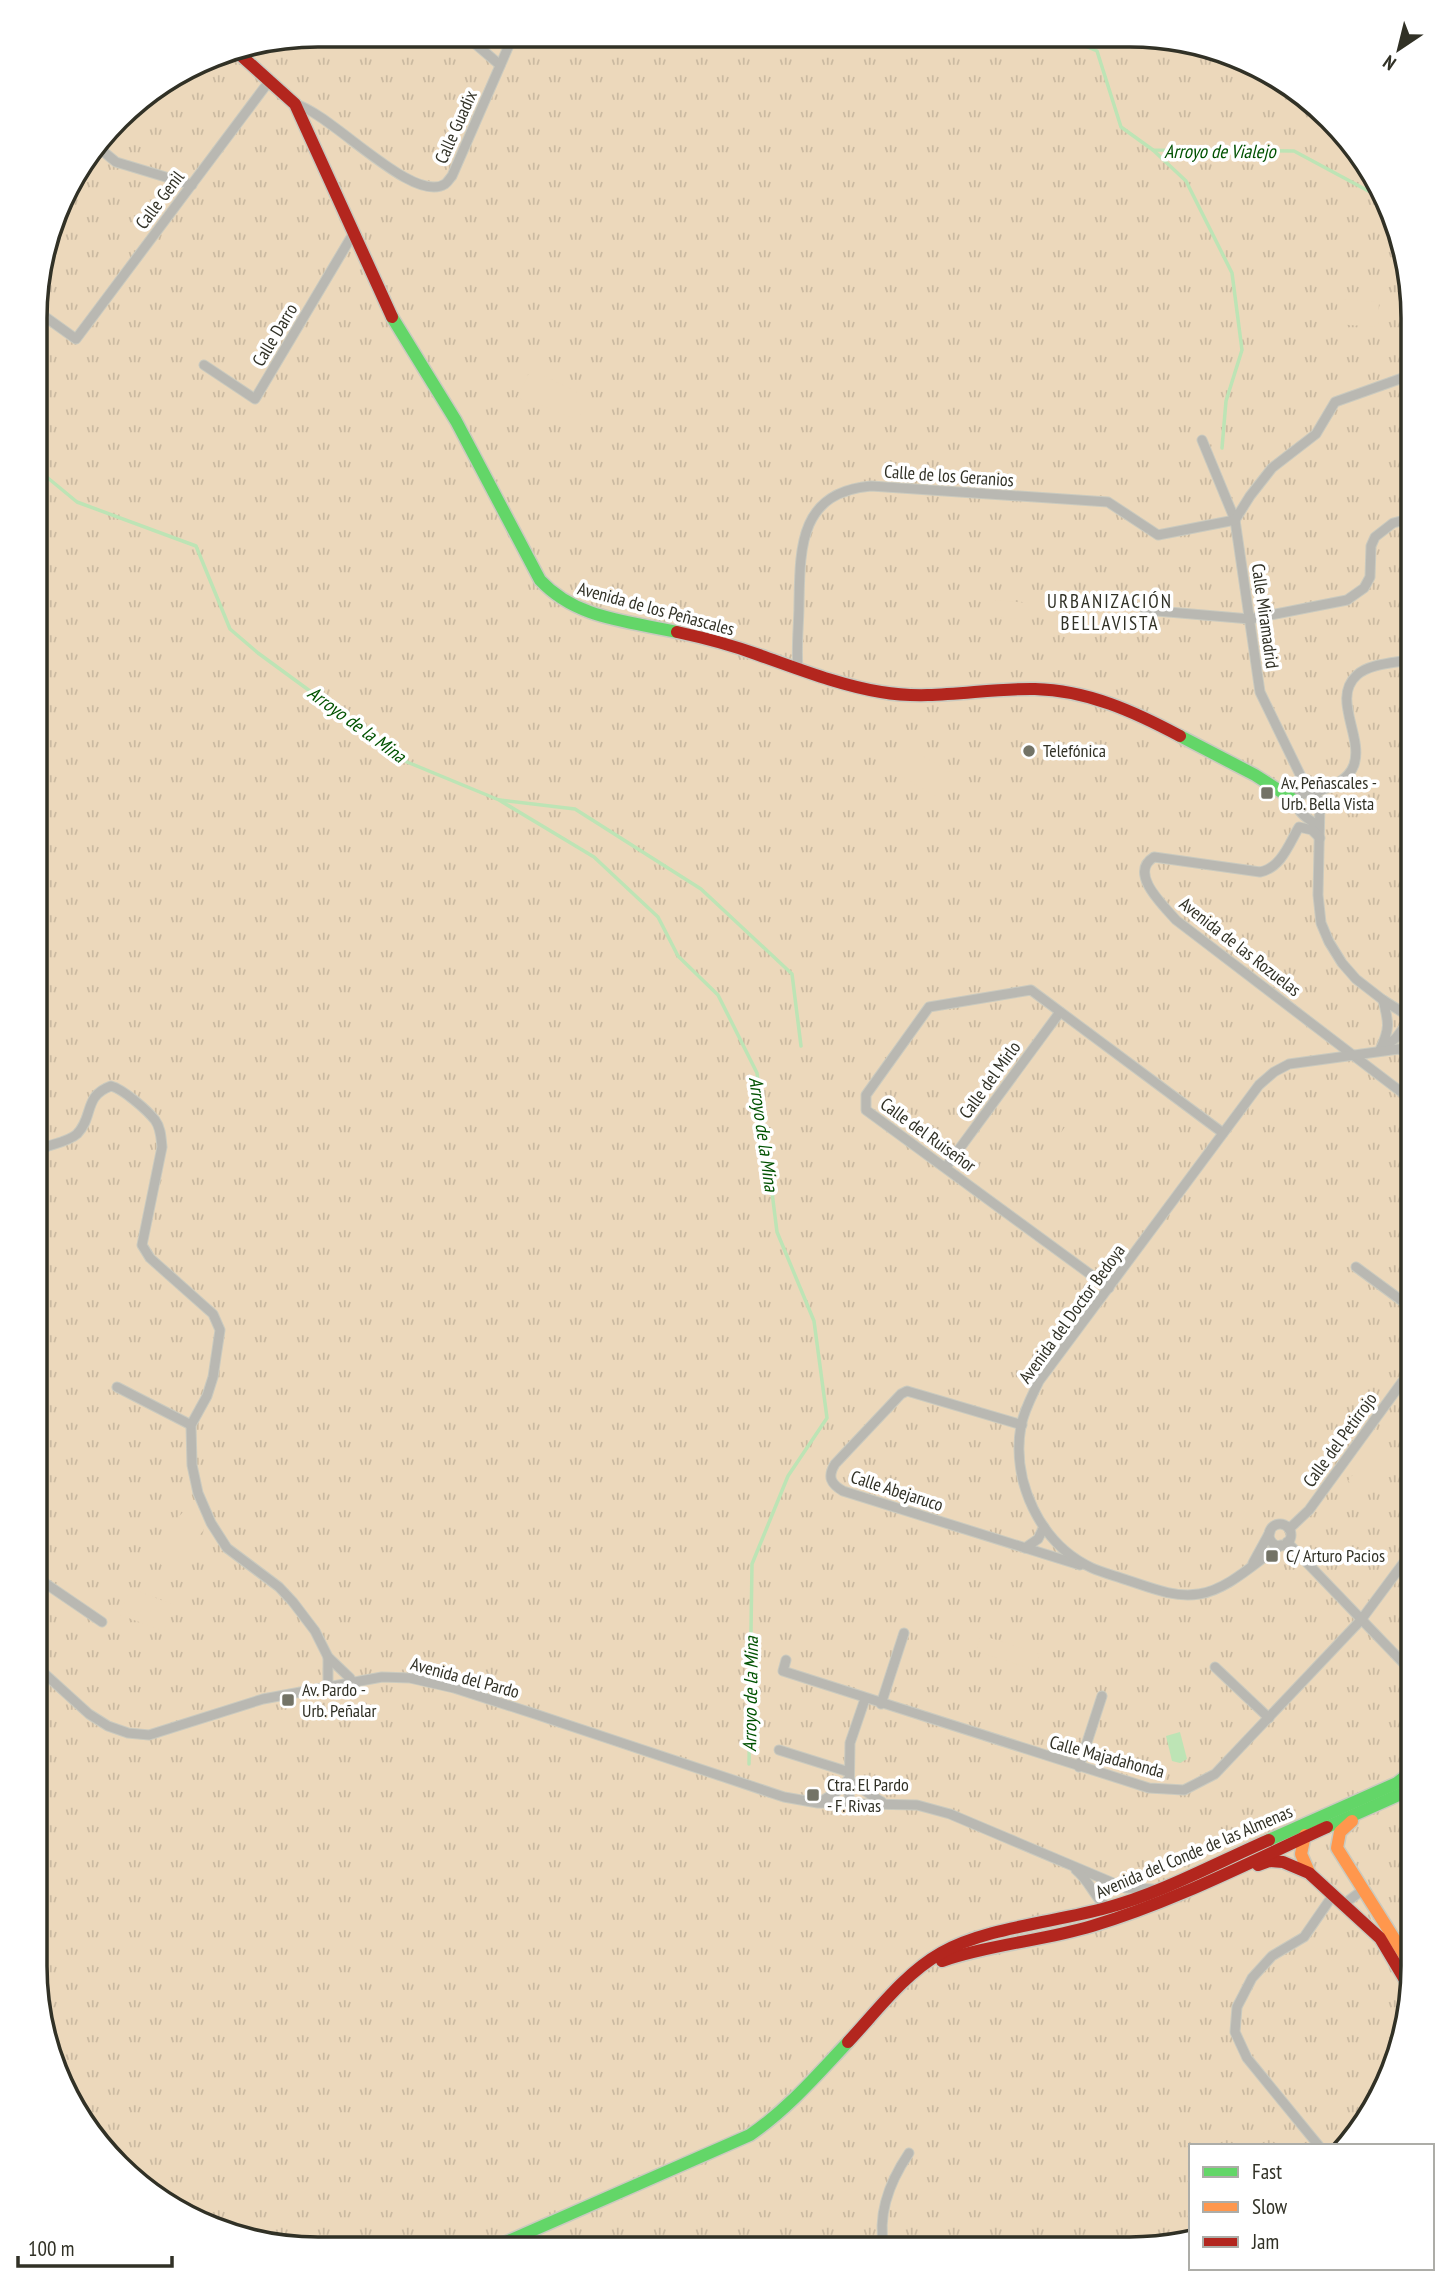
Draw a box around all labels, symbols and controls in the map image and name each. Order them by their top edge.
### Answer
north arrow [1364,14,1434,84]
text: N [1378,50,1400,76]
street label: Calle Guadix [429,86,482,167]
water label: Arroyo de Vialejo [1164,139,1278,163]
street label: Calle Genil [130,165,189,233]
street label: Calle Darro [247,299,302,370]
street label: Calle de los Geranios [883,459,1015,492]
street label: Calle Miramadrid [1247,562,1284,670]
street label: Avenida de los Peñascales [575,577,737,641]
district label: URBANIZACIÓN BELLAVISTA [1047,589,1173,635]
water label: Arroyo de la Mina [303,680,412,768]
place label: Telefónica [1043,739,1106,762]
marker: Telefónica [1021,743,1037,759]
place label: Av. Peñascales - Urb. Bella Vista [1281,771,1377,815]
marker: Av. Peñascales - Urb. Bella Vista [1259,785,1275,801]
street label: Avenida de las Rozuelas [1175,892,1306,1001]
street label: Calle del Mirlo [954,1036,1026,1123]
water label: Arroyo de la Mina [744,1075,784,1194]
street label: Calle del Ruiseñor [876,1092,981,1177]
street label: Avenida del Doctor Bedoya [1013,1240,1130,1388]
street label: Calle del Petirrojo [1298,1388,1382,1491]
street label: Calle Abejaruco [848,1465,946,1516]
place label: C/ Arturo Pacios [1286,1544,1385,1567]
marker: C/ Arturo Pacios [1264,1548,1280,1564]
water label: Arroyo de la Mina [737,1635,763,1752]
street label: Avenida del Pardo [408,1652,522,1703]
place label: Av. Pardo - Urb. Peñalar [302,1678,376,1722]
marker: Av. Pardo - Urb. Peñalar [280,1692,296,1708]
street label: Calle Majadahonda [1047,1730,1167,1783]
place label: Ctra. El Pardo - F. Rivas [827,1773,909,1817]
marker: Ctra. El Pardo - F. Rivas [805,1787,821,1803]
street label: Avenida del Conde de las Almenas [1092,1800,1296,1903]
legend [1189,2144,1434,2270]
text: Fast [1252,2158,1282,2185]
text: Slow [1252,2193,1288,2220]
scale bar [18,2224,172,2268]
text: Jam [1251,2228,1279,2255]
text: 100 m [28,2235,74,2262]

